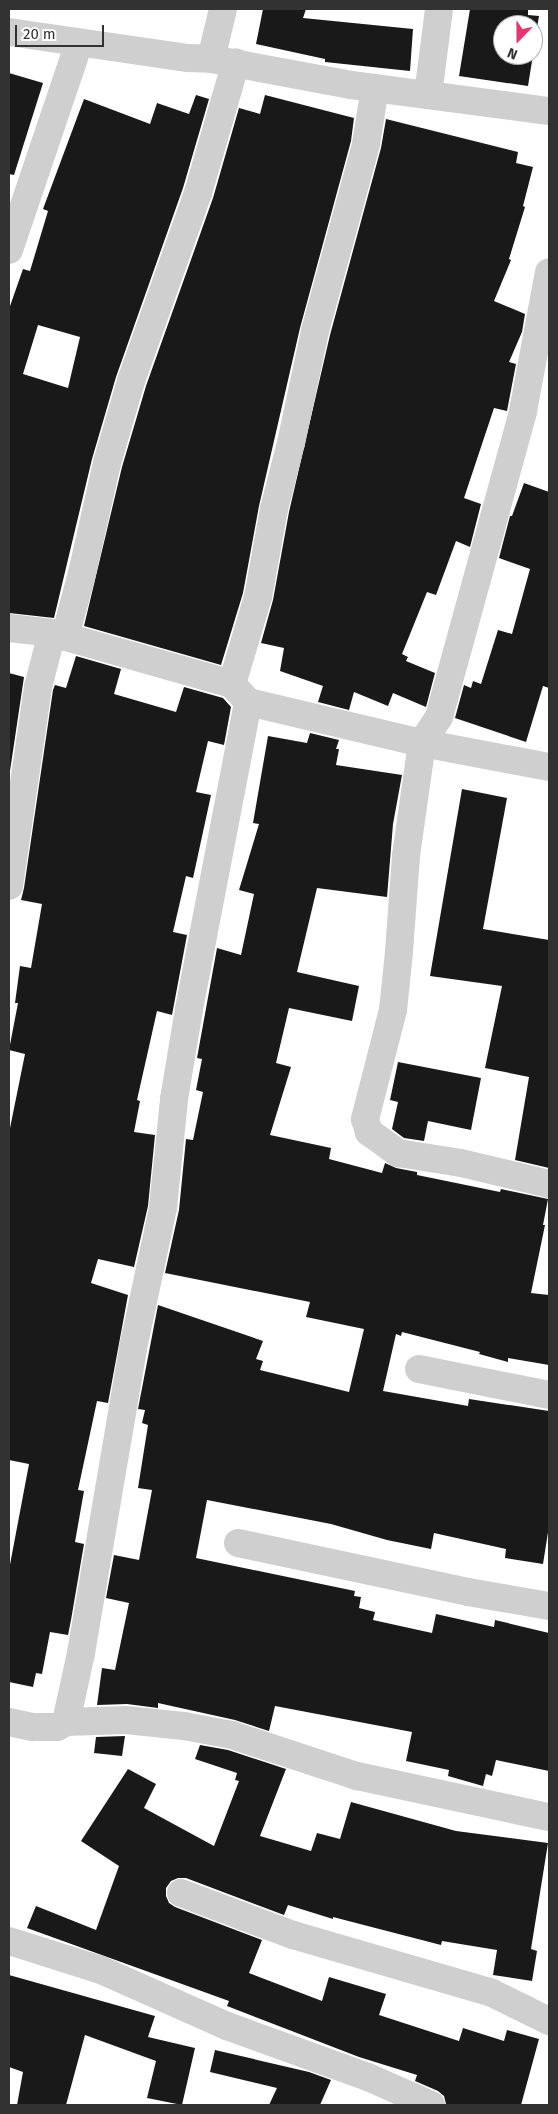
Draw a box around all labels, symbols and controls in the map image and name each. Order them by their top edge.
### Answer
scale bar [18,15,106,47]
north arrow [493,15,543,65]
text: 20 m [23,25,56,43]
text: N [505,44,520,63]

